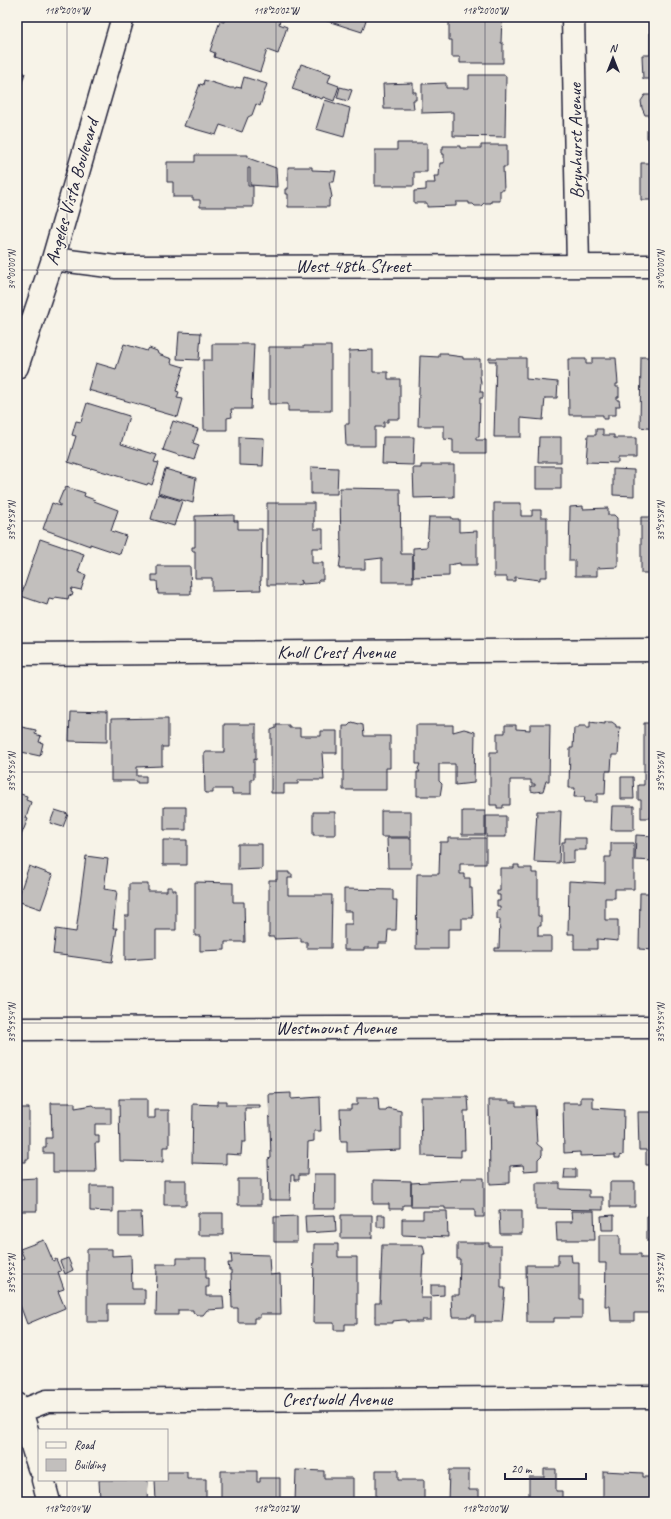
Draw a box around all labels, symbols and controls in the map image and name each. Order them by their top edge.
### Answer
text: 118°20'04"W [44,4,91,17]
text: 118°20'02"W [253,4,300,17]
text: 118°20'00"W [462,4,509,17]
north arrow [593,38,633,78]
text: N [610,41,619,55]
street label: Brynhurst Avenue [563,81,589,199]
street label: Angeles Vista Boulevard [40,113,105,268]
text: 34°00'00"N [5,248,18,290]
text: 34°00'00"N [654,248,667,290]
street label: West 48th Street [295,254,412,278]
text: 33°59'58"N [5,499,18,541]
text: 33°59'58"N [654,499,667,541]
street label: Knoll Crest Avenue [277,640,397,664]
text: 33°59'56"N [5,750,18,792]
text: 33°59'56"N [654,750,667,792]
text: 33°59'54"N [5,1001,18,1043]
text: 33°59'54"N [654,1001,667,1043]
street label: Westmount Avenue [276,1016,398,1040]
text: 33°59'52"N [5,1252,18,1294]
text: 33°59'52"N [654,1252,667,1294]
street label: Crestwold Avenue [282,1387,394,1411]
legend [38,1429,168,1481]
text: Road [74,1437,96,1453]
scale bar [505,1455,586,1481]
text: Building [74,1457,106,1473]
text: 20 m [511,1461,533,1477]
text: 118°20'04"W [44,1502,91,1515]
text: 118°20'02"W [253,1502,300,1515]
text: 118°20'00"W [462,1502,509,1515]

